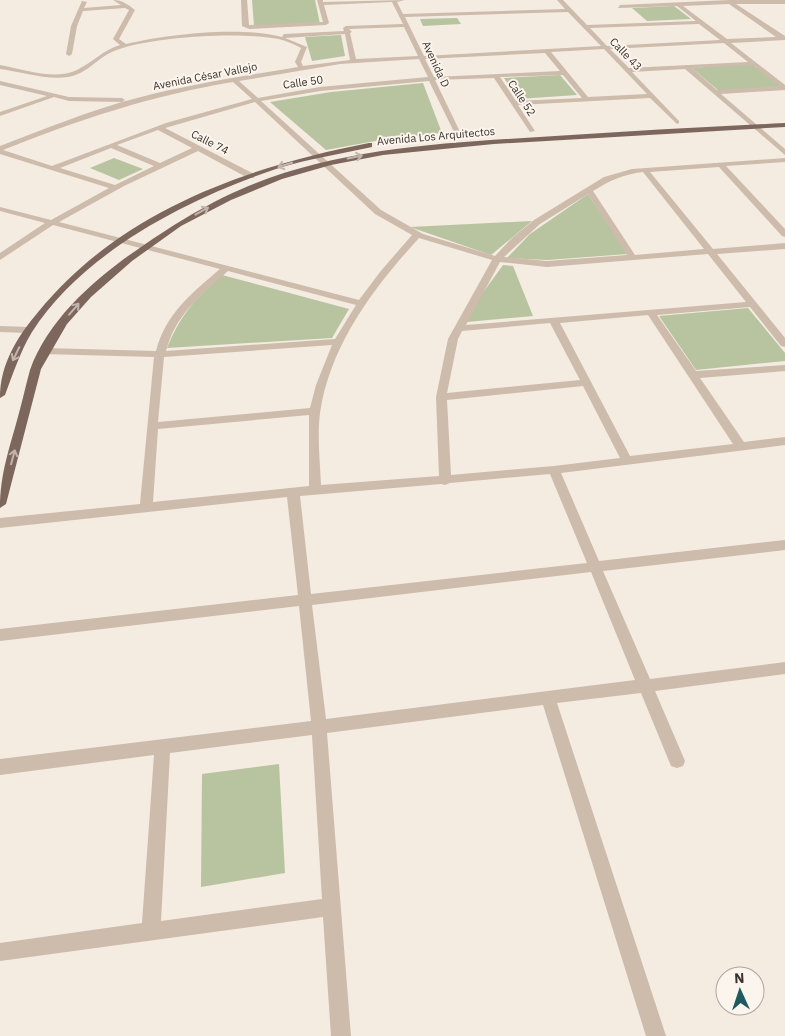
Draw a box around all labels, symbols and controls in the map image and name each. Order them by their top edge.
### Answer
street label: Calle 43 [607,35,645,73]
street label: Avenida D [419,39,453,89]
street label: Avenida César Vallejo [152,59,258,93]
street label: Calle 50 [282,72,324,92]
street label: Calle 52 [505,77,539,119]
street label: Avenida Los Arquitectos [376,124,496,148]
street label: Calle 74 [189,127,232,158]
one-way arrow [346,152,362,161]
one-way arrow [277,161,293,171]
one-way arrow [195,206,209,216]
one-way arrow [68,303,80,316]
one-way arrow [11,346,20,361]
one-way arrow [8,450,18,466]
north arrow [715,966,765,1016]
text: N [734,969,745,987]

